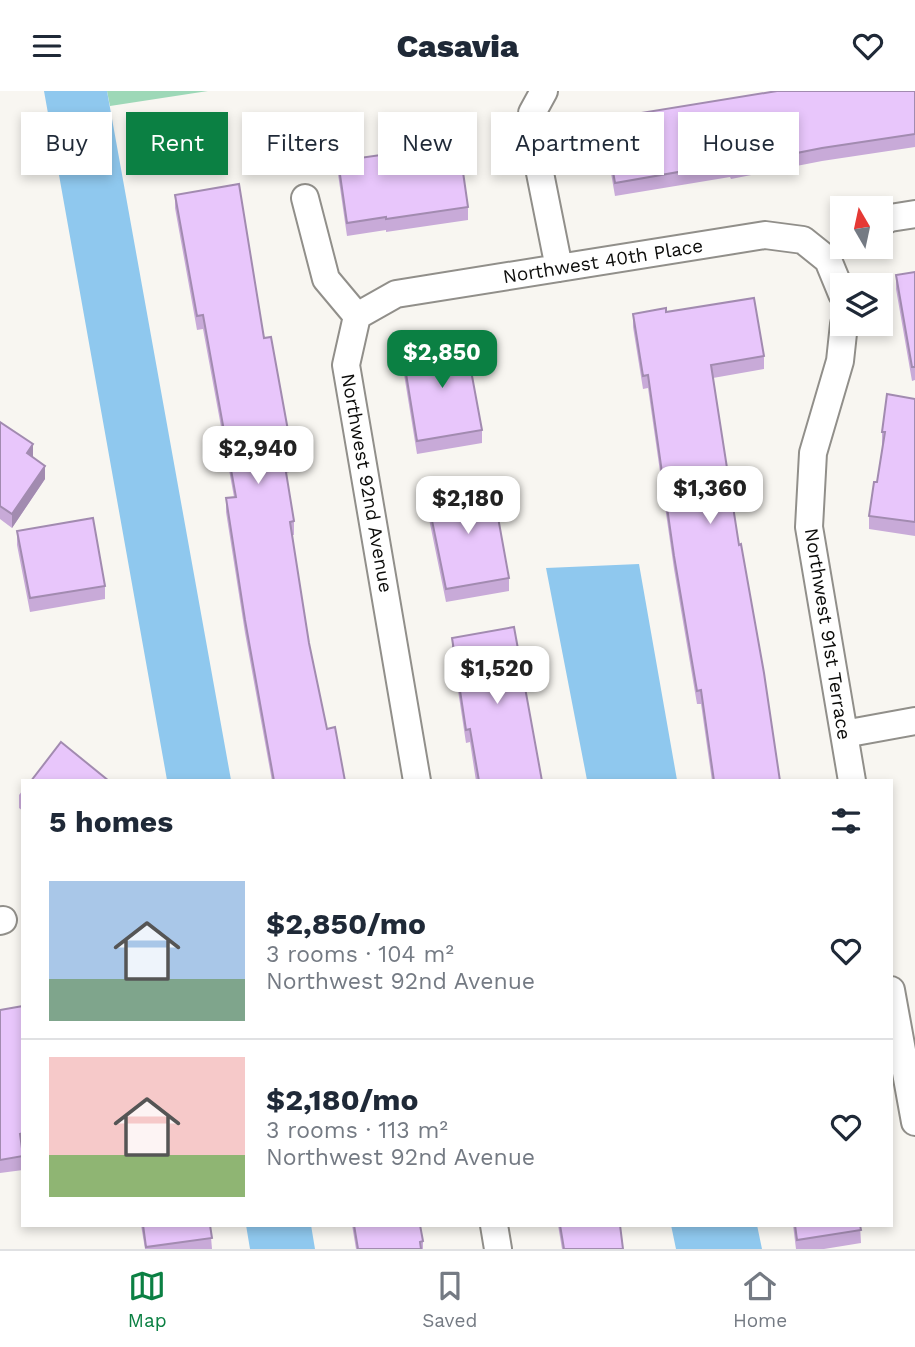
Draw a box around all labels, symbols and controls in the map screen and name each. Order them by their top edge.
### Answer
icon: menu [28,27,66,65]
text: Casavia [396,27,519,65]
icon: heart [849,27,887,65]
chip: Buy [21,112,112,175]
chip: Rent [126,112,228,175]
chip: Filters [242,112,364,175]
chip: New [378,112,477,175]
chip: Apartment [491,112,664,175]
chip: House [678,112,799,175]
north arrow [830,196,892,259]
map controls [830,196,893,336]
street label: Northwest 40th Place [501,234,705,288]
button: layers [830,273,893,336]
pin: $2,850 [385,331,499,390]
text: $2,850 [403,339,481,366]
street label: Northwest 92nd Avenue [336,372,398,594]
pin: $2,940 [201,427,315,486]
text: $2,940 [219,435,297,462]
pin: $1,360 [653,467,767,526]
text: $1,360 [673,475,747,502]
pin: $2,180 [411,477,525,536]
text: $2,180 [432,485,504,512]
street label: Northwest 91st Terrace [800,527,856,741]
pin: $1,520 [440,647,554,706]
text: $1,520 [460,655,534,682]
icon: filters [827,802,865,840]
text: 5 homes [49,804,173,839]
text: $2,850/mo [266,906,426,941]
icon: home [105,909,189,993]
icon: heart [827,932,865,970]
text: 3 rooms · 104 m² [266,941,454,968]
text: Northwest 92nd Avenue [266,968,535,995]
text: $2,180/mo [266,1082,418,1117]
icon: home [105,1085,189,1169]
icon: heart [827,1108,865,1146]
text: 3 rooms · 113 m² [266,1117,448,1144]
text: Northwest 92nd Avenue [266,1144,535,1171]
tab: Map [128,1267,167,1332]
tab: Saved [422,1267,477,1332]
tab: Home [733,1267,787,1332]

